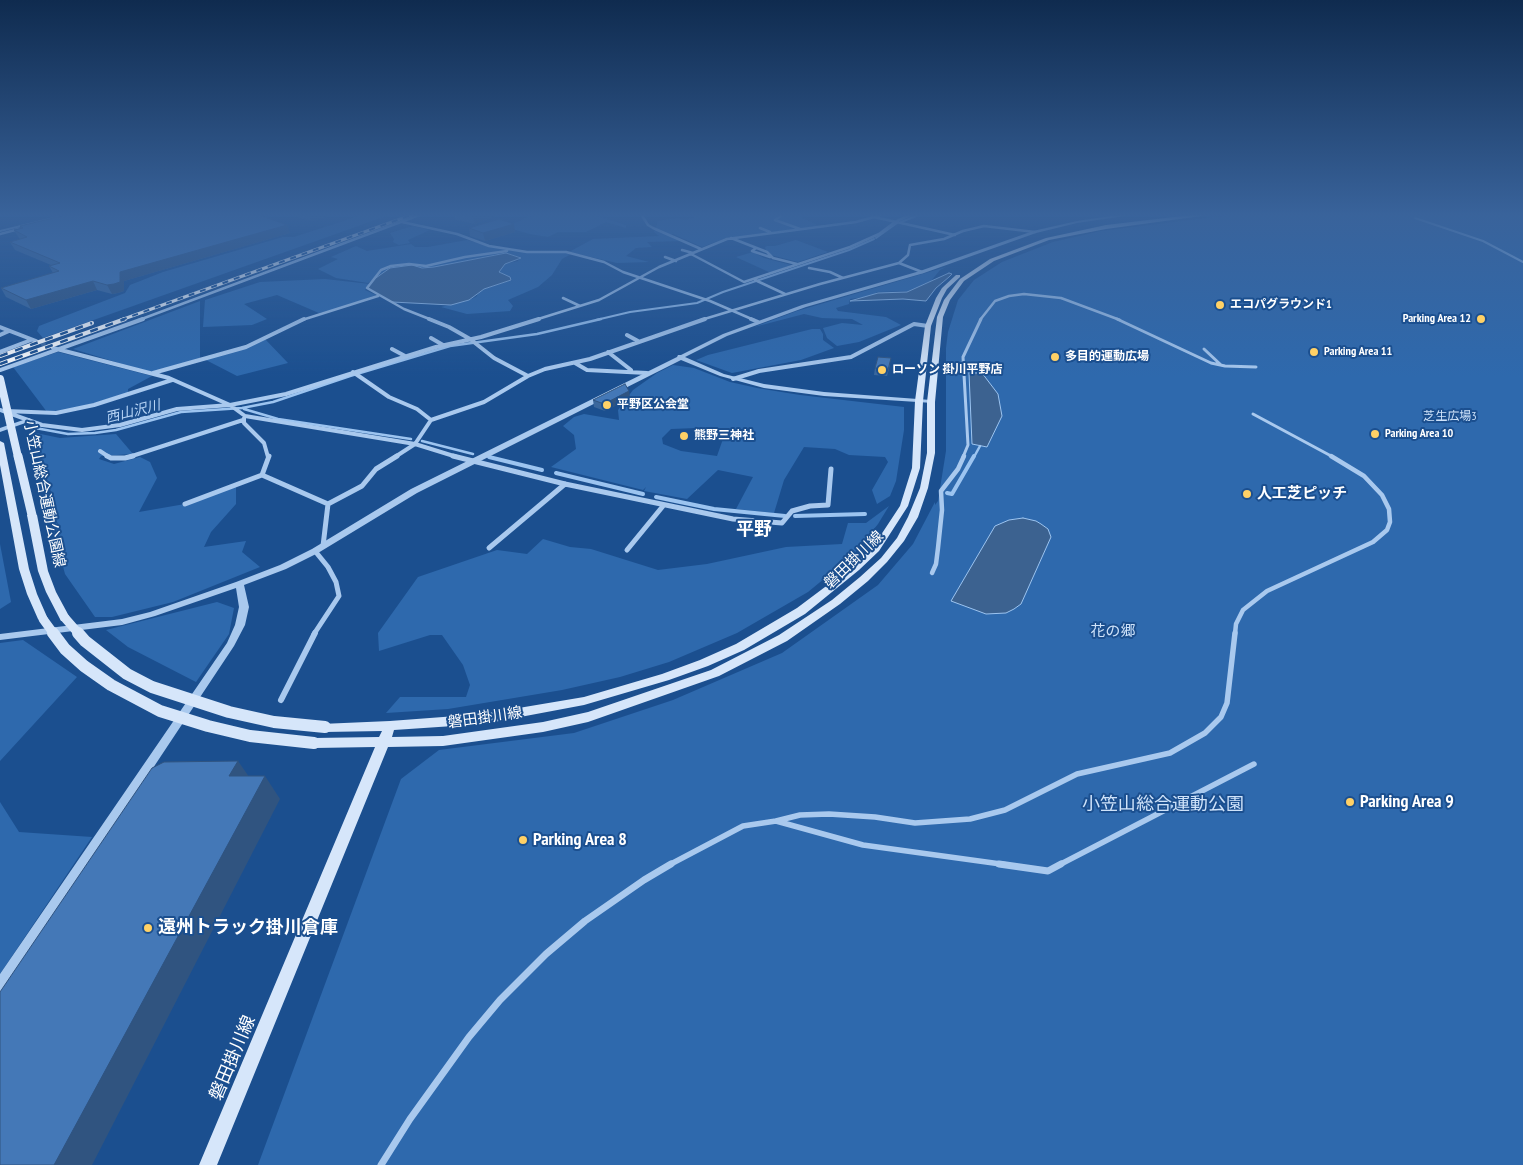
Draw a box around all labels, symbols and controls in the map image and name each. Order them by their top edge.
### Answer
place label: エコパグラウンド1 [1230,298,1332,312]
marker: エコパグラウンド1 [1214,299,1226,311]
place label: Parking Area 12 [1403,312,1471,326]
marker: Parking Area 12 [1475,313,1487,325]
place label: Parking Area 11 [1324,345,1392,359]
marker: Parking Area 11 [1308,346,1320,358]
place label: 多目的運動広場 [1065,350,1149,364]
marker: 多目的運動広場 [1049,351,1061,363]
place label: ローソン 掛川平野店 [892,363,1002,377]
marker: ローソン 掛川平野店 [876,364,888,376]
water label: 西山沢川 [104,397,162,427]
place label: 平野区公会堂 [617,398,689,412]
marker: 平野区公会堂 [601,399,613,411]
park label: 芝生広場3 [1423,410,1477,424]
street label: 小笠山総合運動公園線 [20,419,68,569]
place label: Parking Area 10 [1385,427,1453,441]
marker: Parking Area 10 [1369,428,1381,440]
place label: 熊野三神社 [694,429,754,443]
marker: 熊野三神社 [678,430,690,442]
place label: 人工芝ピッチ [1257,485,1347,503]
marker: 人工芝ピッチ [1241,488,1253,500]
district label: 平野 [736,519,772,541]
street label: 磐田掛川線 [821,527,887,593]
park label: 花の郷 [1091,623,1135,641]
street label: 磐田掛川線 [447,704,523,732]
place label: Parking Area 9 [1360,791,1454,813]
park label: 小笠山総合運動公園 [1082,794,1244,816]
marker: Parking Area 9 [1344,796,1356,808]
place label: Parking Area 8 [533,829,627,851]
marker: Parking Area 8 [517,834,529,846]
place label: 遠州トラック掛川倉庫 [158,917,338,939]
marker: 遠州トラック掛川倉庫 [142,922,154,934]
street label: 磐田掛川線 [205,1012,261,1104]

